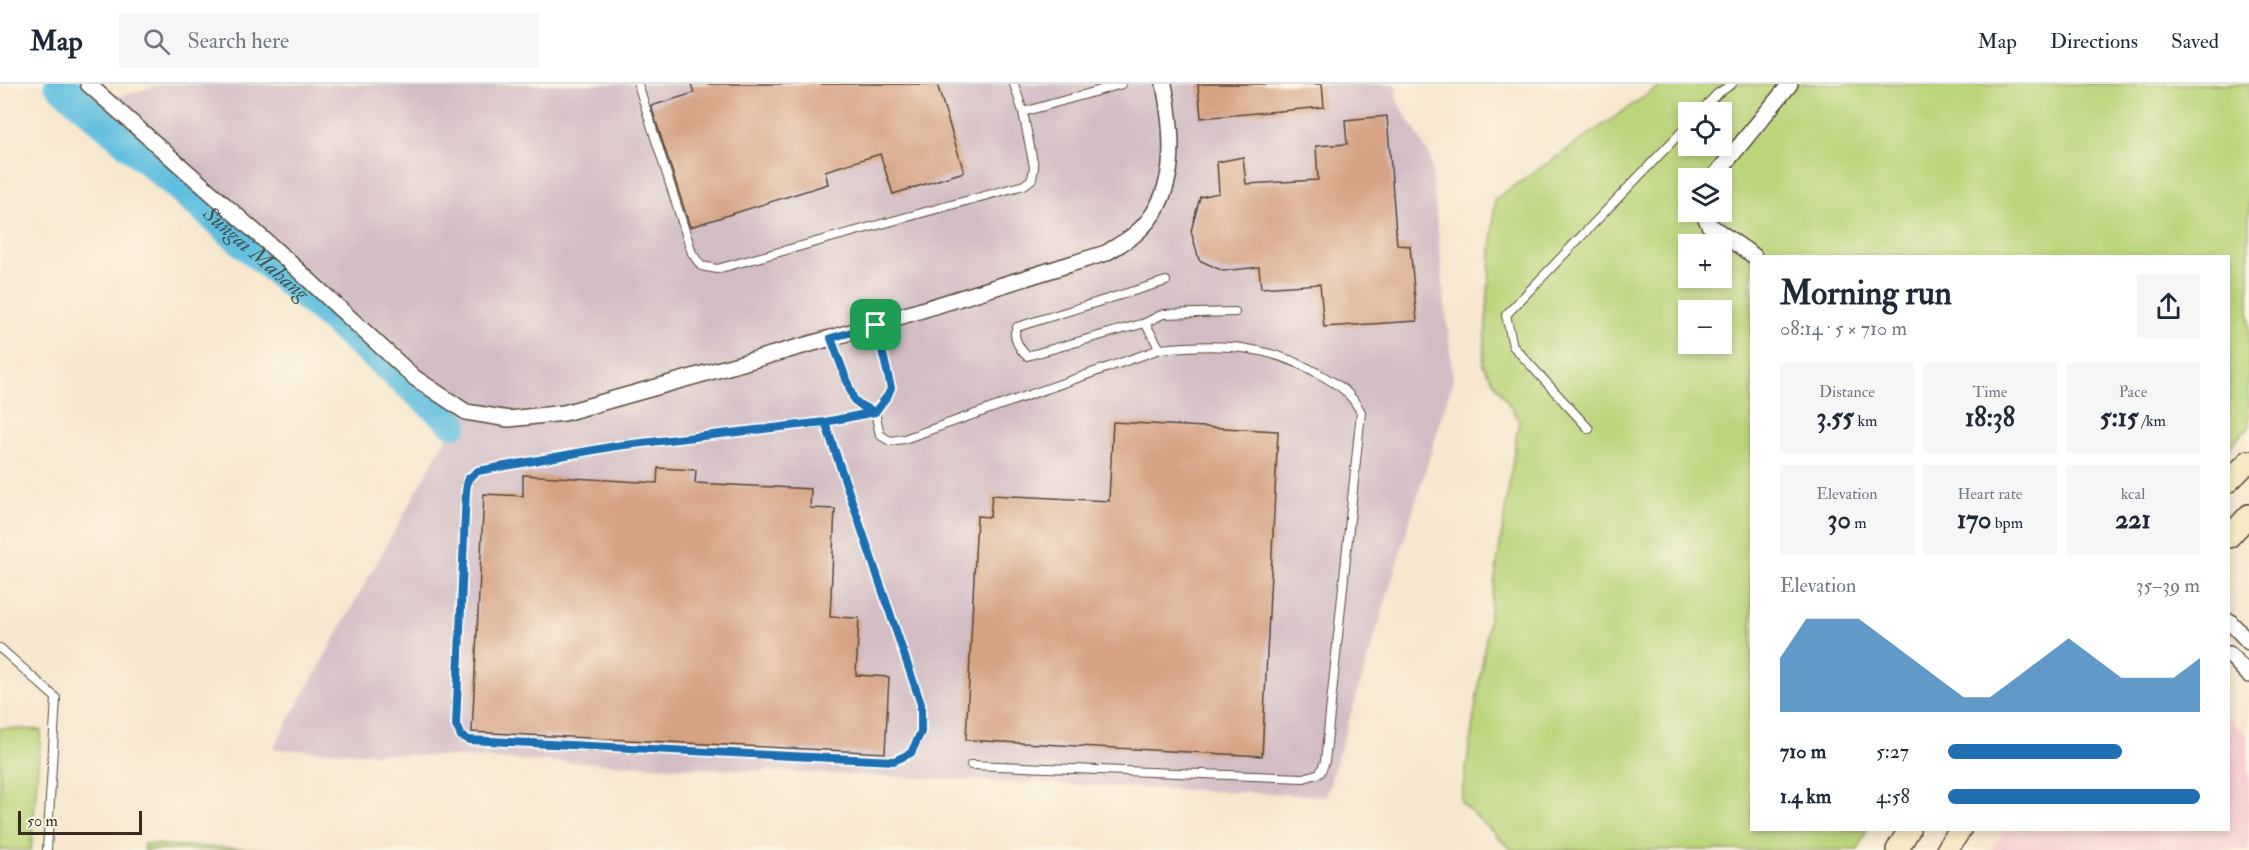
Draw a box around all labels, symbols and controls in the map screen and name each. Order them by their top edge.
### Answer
search box [119,14,539,68]
text: Map [30,24,83,59]
icon: search [140,25,173,58]
text: Search here [188,27,289,55]
text: Map [1977,28,2017,55]
text: Directions [2050,28,2138,55]
text: Saved [2171,28,2219,55]
map controls [1678,102,1732,354]
button: locate [1678,102,1732,156]
button: layers [1678,168,1732,222]
water label: Sungai Mahang [196,199,316,308]
button: + [1678,234,1732,288]
text: Morning run [1780,273,1952,314]
button: share [2137,275,2200,338]
pin [850,299,901,350]
button: − [1678,300,1732,354]
icon: arrive [859,308,892,341]
text: 08:14 · 5 × 710 m [1780,316,1907,341]
text: Distance [1819,382,1875,402]
text: Time [1973,382,2007,402]
text: Pace [2119,382,2147,402]
text: 3.55 [1817,402,1854,434]
text: 18:38 [1965,402,2015,434]
text: 5:15 [2100,402,2138,434]
text: km [1854,411,1877,431]
text: /km [2138,411,2166,431]
text: Elevation [1817,484,1877,504]
text: Heart rate [1957,484,2023,504]
text: kcal [2121,484,2145,504]
text: 30 [1827,504,1851,536]
text: 170 [1957,504,1991,536]
text: 221 [2115,504,2151,536]
text: m [1851,513,1867,533]
text: bpm [1991,513,2023,533]
text: Elevation [1780,573,1856,598]
text: 35–39 m [2136,573,2200,598]
text: 710 m [1780,739,1826,764]
text: 5:27 [1876,739,1909,764]
text: 1.4 km [1780,784,1831,809]
text: 4:58 [1876,784,1910,809]
scale bar [18,808,142,836]
text: 50 m [27,811,58,831]

